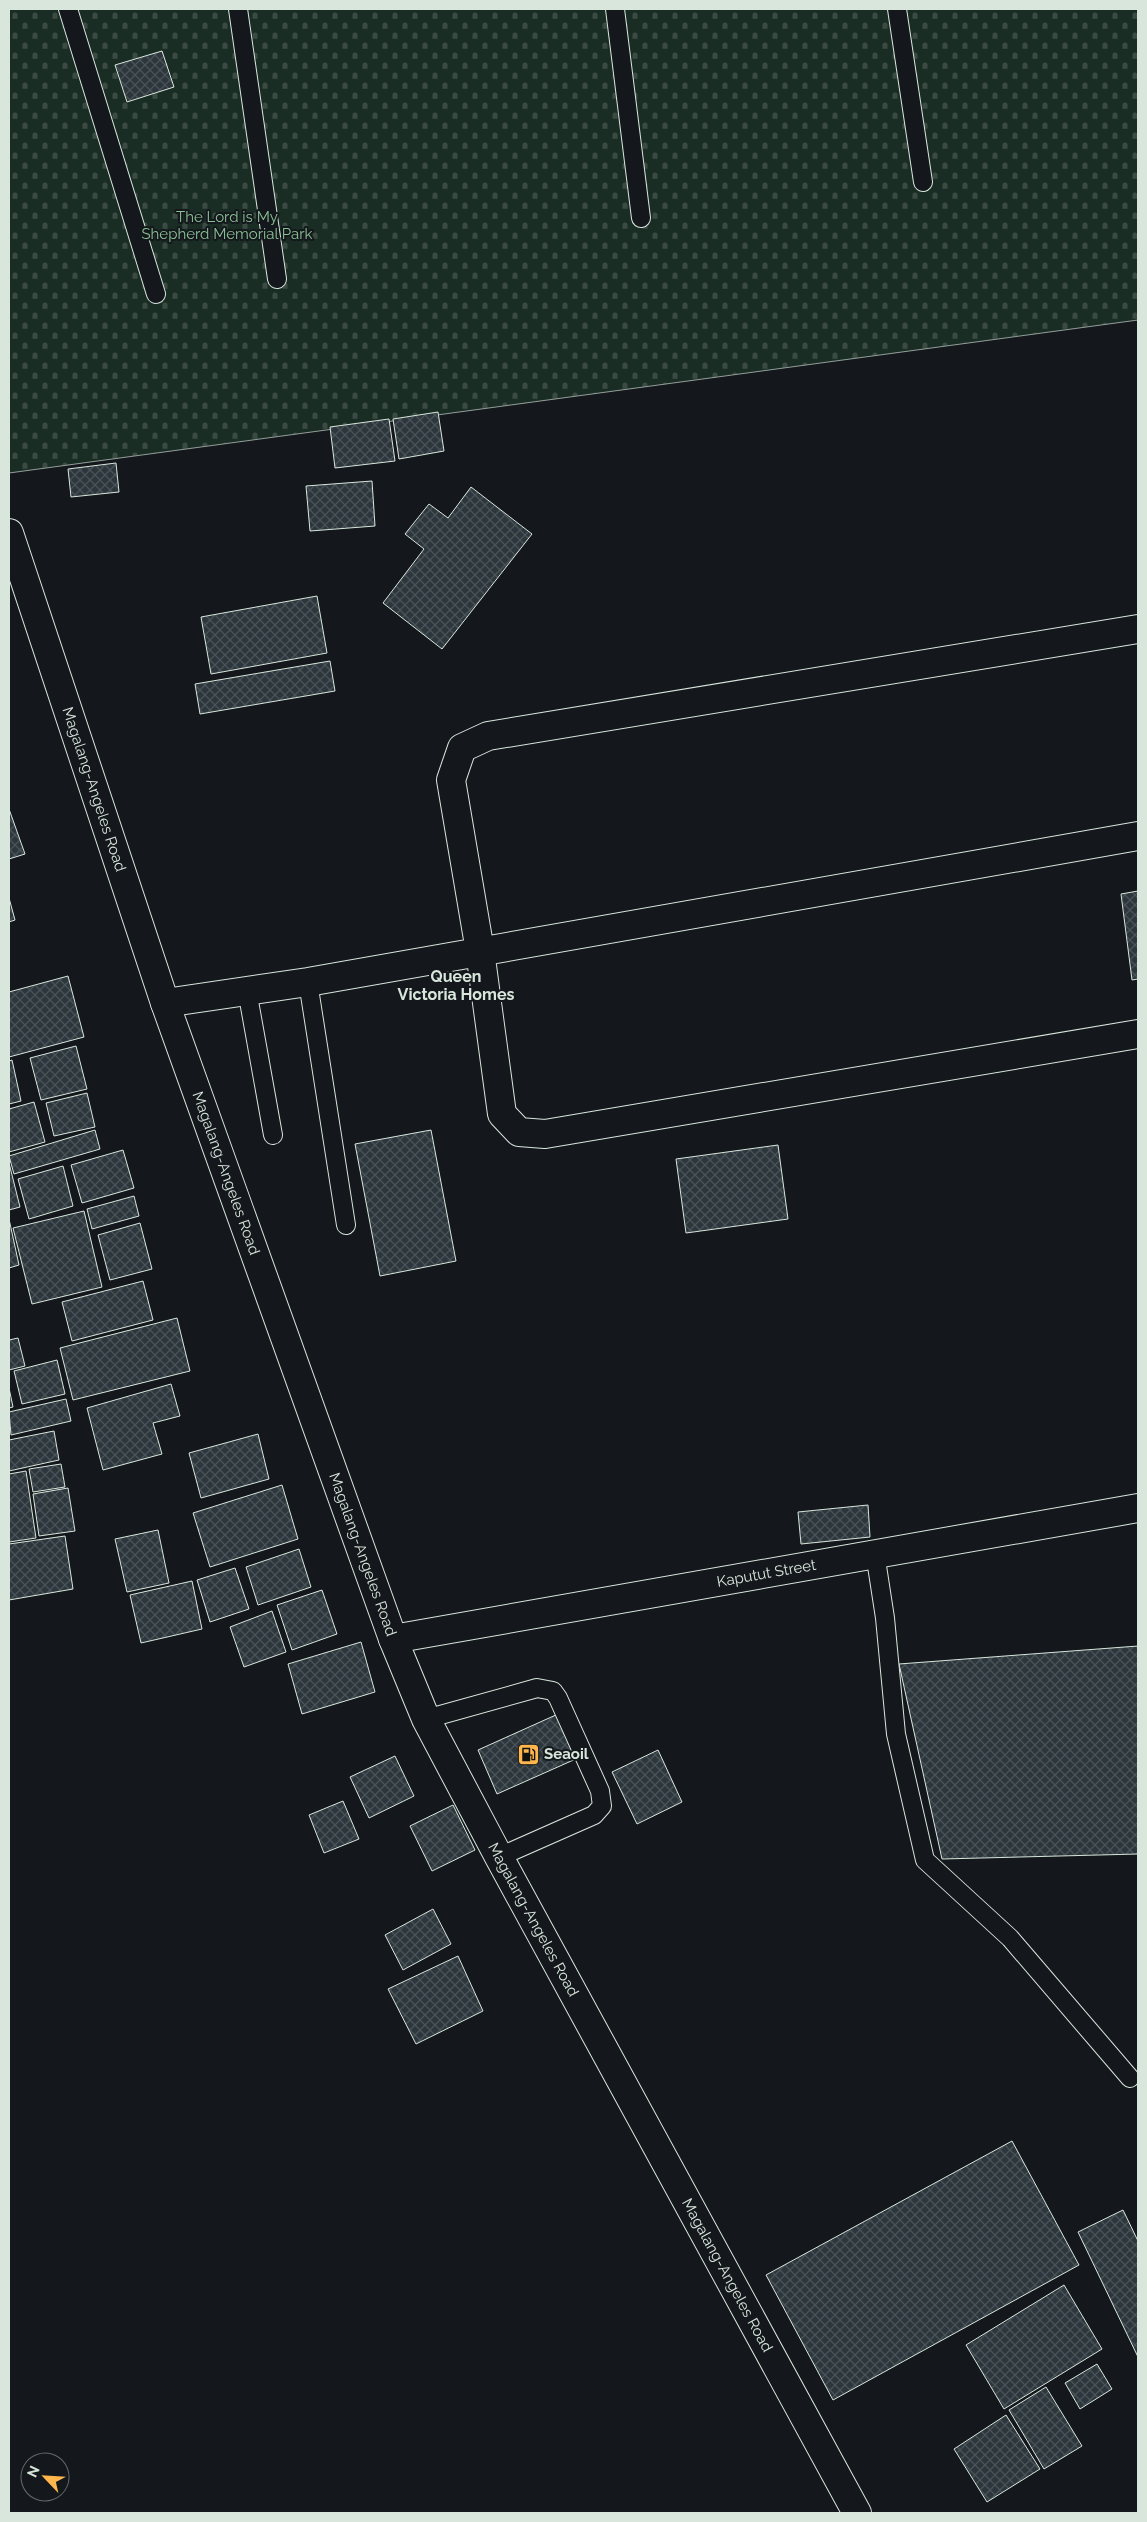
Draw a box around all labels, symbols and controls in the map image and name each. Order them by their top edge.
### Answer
park label: The Lord is My Shepherd Memorial Park [141,208,313,243]
street label: Magalang-Angeles Road [58,705,130,874]
district label: Queen Victoria Homes [398,967,514,1004]
street label: Magalang-Angeles Road [188,1089,264,1257]
street label: Magalang-Angeles Road [325,1470,400,1639]
street label: Kaputut Street [715,1556,817,1591]
fuel station icon: Seaoil [516,1742,540,1766]
place label: Seaoil [544,1745,589,1763]
street label: Magalang-Angeles Road [484,1840,582,2000]
street label: Magalang-Angeles Road [678,2195,776,2355]
north arrow [20,2452,70,2502]
text: N [24,2463,43,2480]

